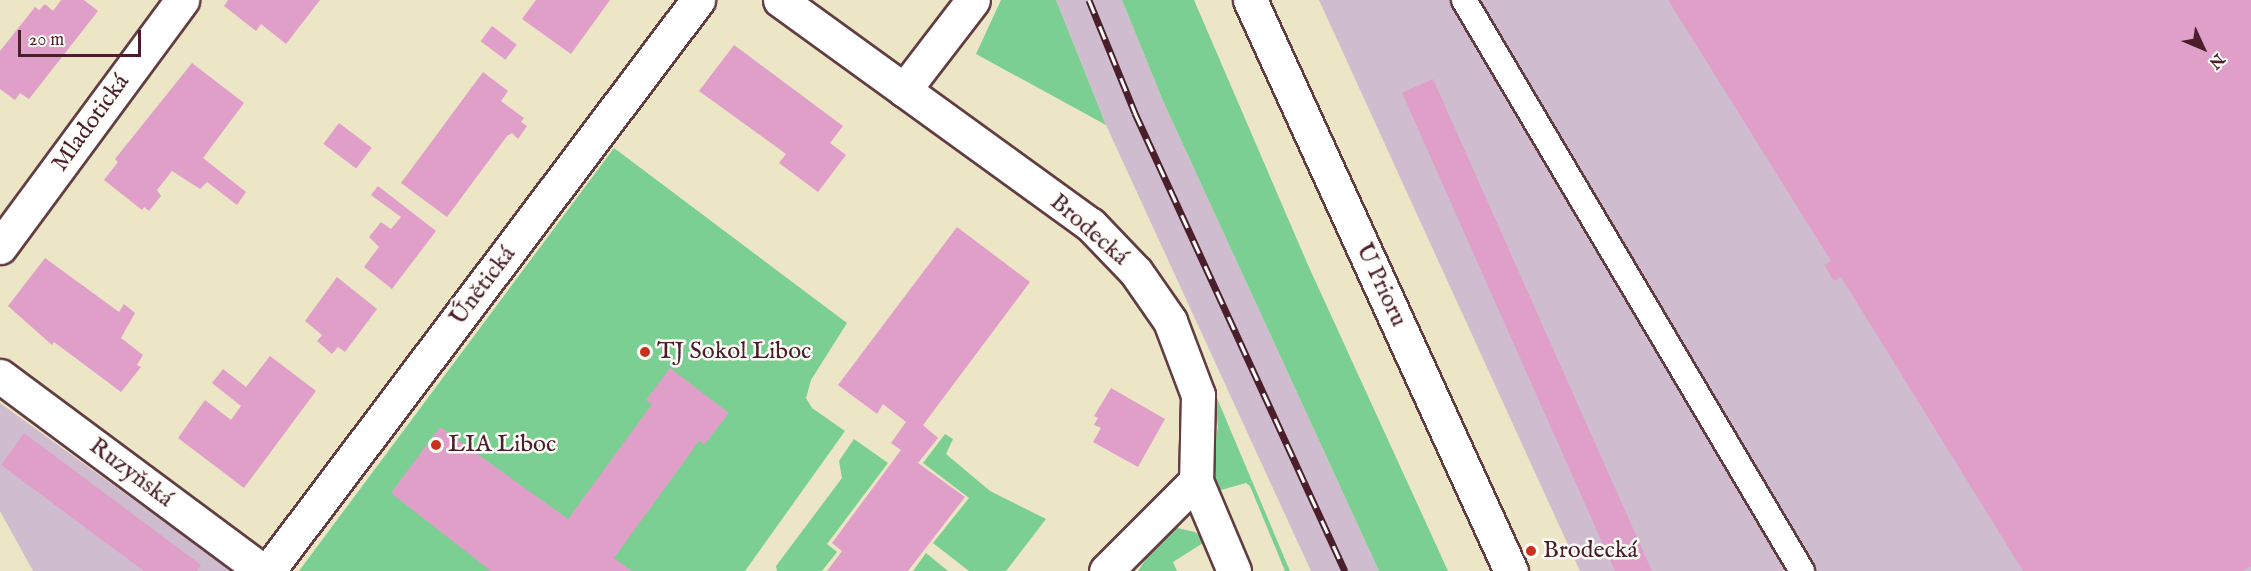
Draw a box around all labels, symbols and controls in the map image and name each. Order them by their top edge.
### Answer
scale bar [21,18,144,56]
north arrow [2173,18,2233,78]
text: 20 m [29,29,64,52]
text: N [2204,49,2228,72]
street label: Mladotická [46,69,136,177]
street label: Brodecká [1044,188,1134,272]
street label: U Prioru [1349,239,1413,331]
street label: Únětická [444,241,522,331]
place label: TJ Sokol Liboc [657,338,811,366]
marker: TJ Sokol Liboc [638,345,652,359]
place label: LIA Liboc [448,431,556,459]
street label: Ruzyňská [83,432,179,514]
marker: LIA Liboc [429,438,443,452]
place label: Brodecká [1543,537,1638,565]
marker: Brodecká [1524,544,1538,558]

